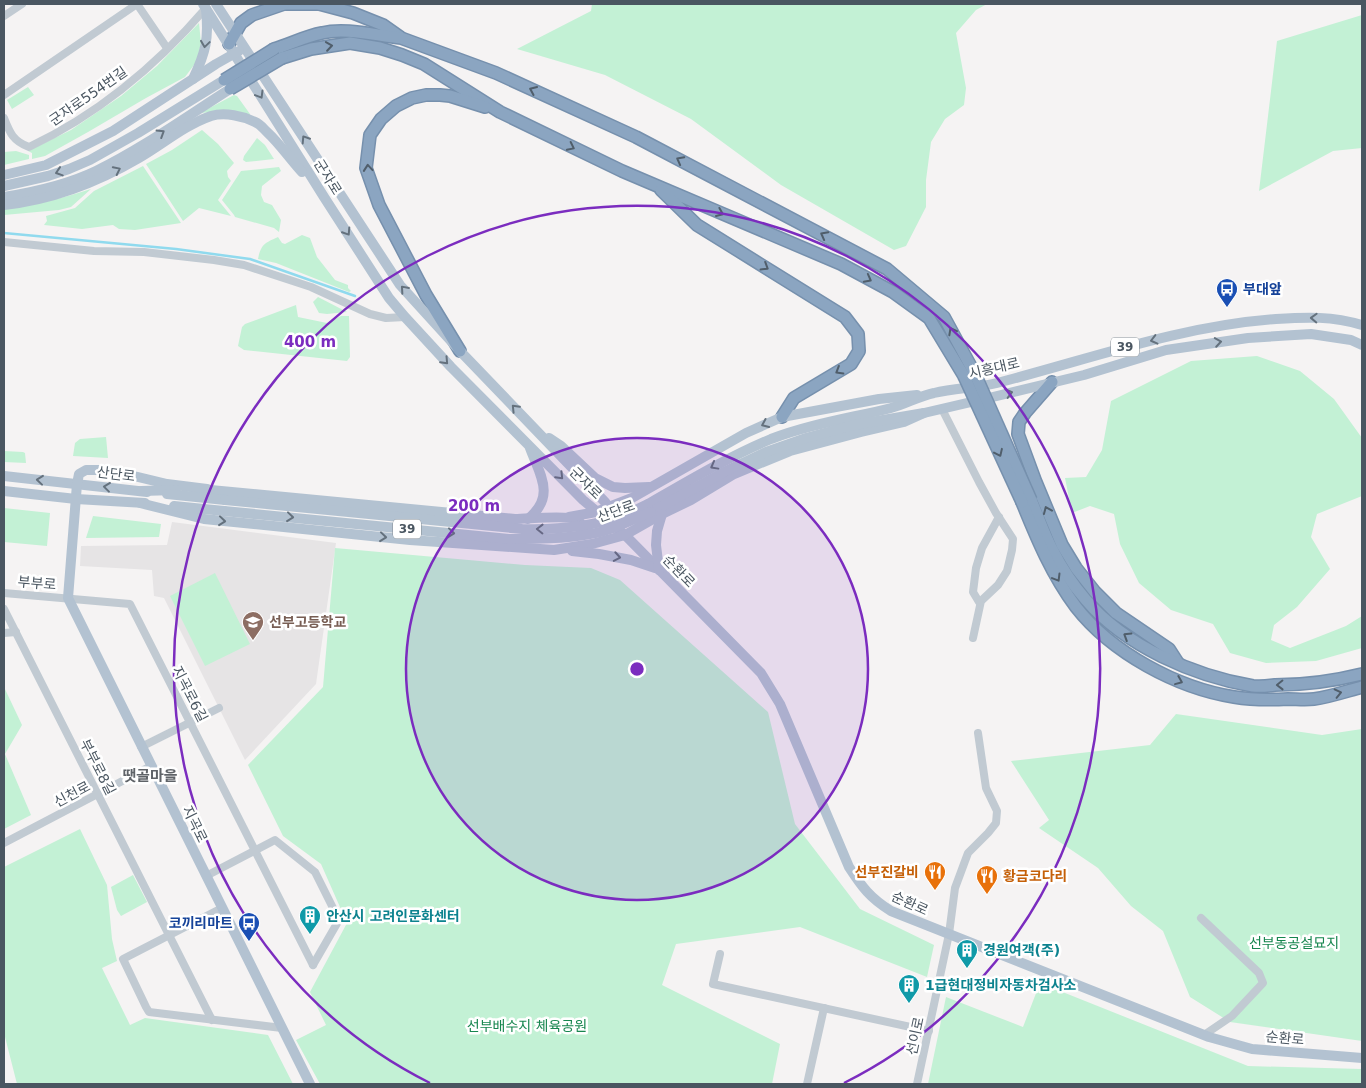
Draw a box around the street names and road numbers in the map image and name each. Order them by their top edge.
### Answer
street label: 군자로554번길 [46,63,130,129]
street label: 군자로 [311,156,345,198]
road number: 39 [1111,338,1139,357]
street label: 시흥대로 [967,354,1021,382]
street label: 산단로 [96,464,136,484]
street label: 군자로 [567,464,605,502]
street label: 산단로 [595,497,637,525]
road number: 39 [393,520,421,538]
street label: 순환로 [660,552,698,591]
street label: 부부로 [17,573,57,593]
street label: 지곡로6길 [169,663,211,725]
street label: 부부로8길 [77,736,119,798]
street label: 신천로 [51,778,93,810]
street label: 지곡로 [179,803,211,845]
street label: 순환로 [889,888,931,918]
street label: 선이로 [903,1015,927,1057]
street label: 순환로 [1265,1028,1305,1048]

